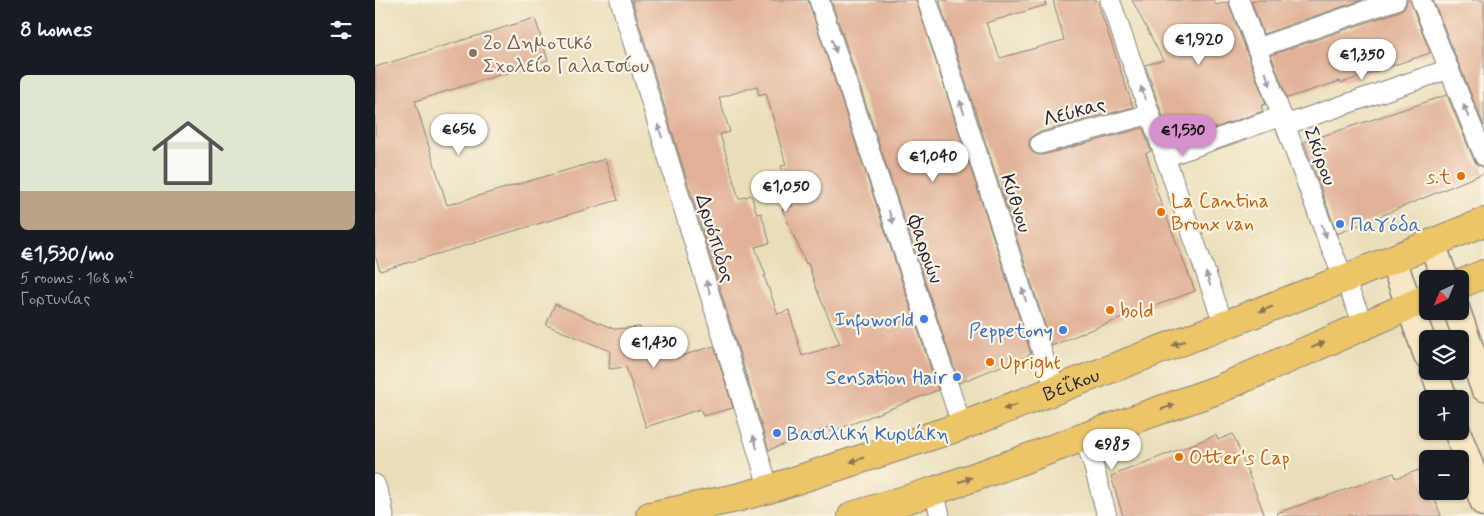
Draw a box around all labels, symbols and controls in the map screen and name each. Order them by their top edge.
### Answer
text: 8 homes [20,16,92,44]
icon: filters [327,16,355,44]
pin: €1,920 [1158,23,1240,66]
text: €1,920 [1174,29,1224,50]
place label: 2ο Δημοτικό Σχολείο Γαλατσίου [483,30,649,80]
pin: €1,350 [1321,38,1403,81]
one-way arrow [831,39,838,54]
text: €1,350 [1339,44,1385,65]
marker: 2ο Δημοτικό Σχολείο Γαλατσίου [467,47,479,59]
one-way arrow [1265,71,1272,86]
one-way arrow [1138,85,1146,100]
street label: Λεύκας [1040,91,1109,134]
one-way arrow [958,100,965,115]
one-way arrow [1461,104,1469,118]
icon: home [143,108,233,198]
pin: €656 [429,114,489,156]
pin: €1,530 [1142,114,1224,157]
text: €656 [442,119,476,140]
text: €1,530 [1160,120,1206,141]
street label: Σκύρου [1297,123,1343,190]
one-way arrow [656,124,664,139]
pin: €1,040 [892,140,974,183]
text: €1,040 [909,146,957,167]
place label: s.t [1426,164,1451,191]
pin: €1,050 [745,170,827,213]
marker: s.t [1455,170,1467,182]
street label: Κύθνου [993,171,1038,236]
text: €1,050 [762,176,810,197]
place label: La Cantina Bronx van [1171,188,1269,238]
street label: Δρυόπιδος [688,191,741,286]
marker: La Cantina Bronx van [1155,206,1167,218]
one-way arrow [888,210,896,225]
street label: Φαρρών [900,211,949,288]
place label: Παγόδα [1350,212,1421,239]
marker: Παγόδα [1334,218,1346,230]
one-way arrow [1320,224,1328,239]
text: €1,530/mo [20,240,114,268]
text: 5 rooms · 168 m² [20,268,135,289]
north arrow [1419,270,1469,320]
map controls [1419,270,1469,500]
one-way arrow [1204,271,1212,286]
one-way arrow [703,279,711,294]
one-way arrow [1019,287,1027,302]
text: Γορτυνίας [20,289,91,310]
place label: bold [1120,298,1154,325]
marker: bold [1104,304,1116,316]
one-way arrow [1258,305,1273,313]
place label: Infoworld [835,307,914,336]
marker: Infoworld [918,313,930,325]
place label: Peppetony [969,318,1053,345]
marker: Peppetony [1057,324,1069,336]
pin: €1,430 [613,326,695,369]
button: layers [1419,330,1469,380]
text: €1,430 [631,332,677,353]
one-way arrow [1171,339,1186,347]
one-way arrow [1311,341,1325,349]
place label: Upright [1000,350,1061,378]
marker: Upright [984,356,996,368]
street label: Βεΐκου [1039,362,1104,409]
place label: Sensation Hair [826,365,948,392]
marker: Sensation Hair [951,371,963,383]
button: + [1419,390,1469,440]
one-way arrow [1160,403,1175,410]
one-way arrow [1003,404,1018,411]
place label: Βασιλική Κυριάκη [787,421,949,448]
marker: Βασιλική Κυριάκη [771,427,783,439]
pin: €985 [1082,428,1142,471]
text: €985 [1094,434,1130,455]
one-way arrow [750,435,758,450]
place label: Otter's Cap [1189,445,1290,472]
button: − [1419,450,1469,500]
marker: Otter's Cap [1173,451,1185,463]
one-way arrow [849,456,864,464]
one-way arrow [958,476,973,483]

